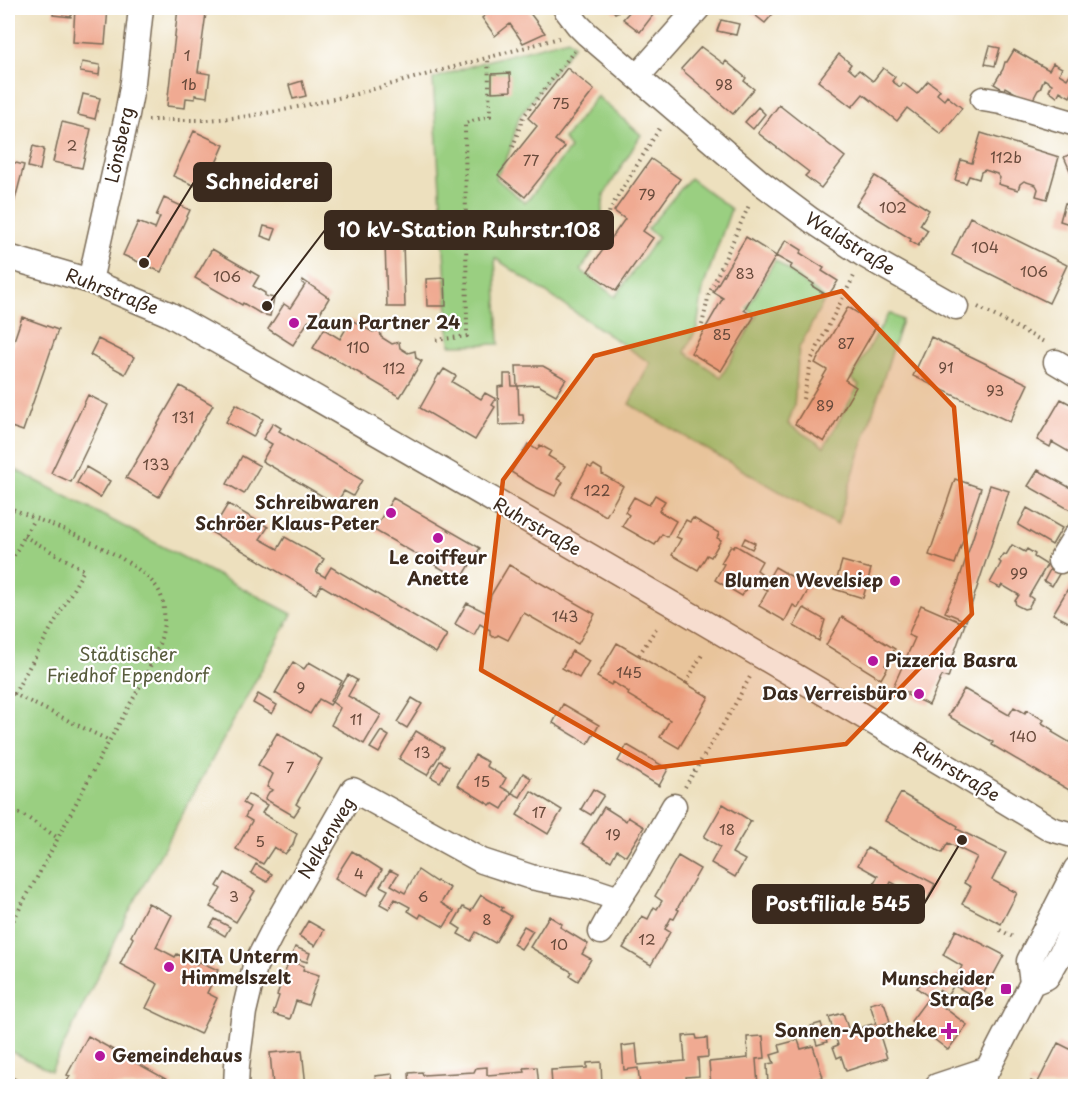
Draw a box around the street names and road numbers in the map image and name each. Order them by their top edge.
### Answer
street label: Lönsberg [97,104,140,185]
street label: Waldstraße [801,204,901,281]
street label: Ruhrstraße [62,260,163,321]
street label: Ruhrstraße [489,490,587,562]
street label: Ruhrstraße [908,734,1006,807]
street label: Nelkenweg [291,791,361,883]

